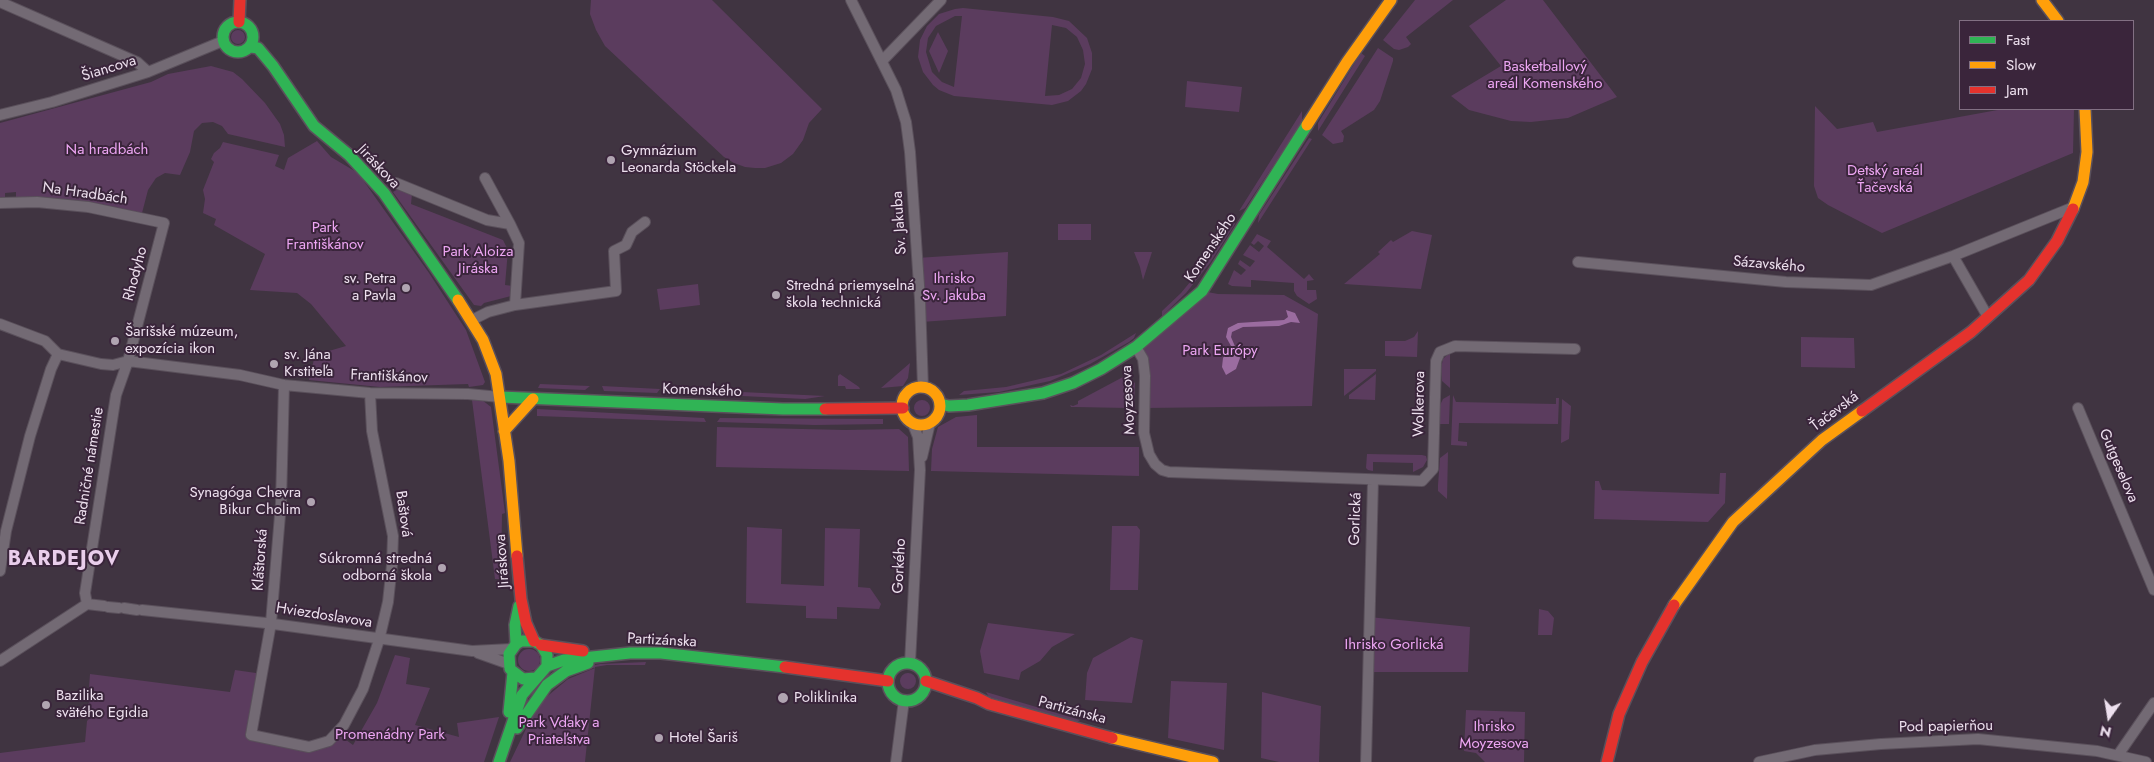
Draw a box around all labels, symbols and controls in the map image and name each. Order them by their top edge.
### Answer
legend [1959,20,2134,110]
text: Fast [2006,29,2030,51]
street label: Šiancova [80,52,138,86]
text: Slow [2006,54,2036,76]
park label: Basketballový areál Komenského [1488,58,1602,93]
text: Jam [2006,79,2029,101]
park label: Na hradbách [66,141,148,159]
street label: Jiráskova [353,141,403,193]
place label: Gymnázium Leonarda Stöckela [621,142,736,177]
marker: Gymnázium Leonarda Stöckela [605,154,617,166]
park label: Detský areál Ťačevská [1847,162,1923,197]
street label: Na Hradbách [41,179,129,209]
street label: Sv. Jakuba [889,191,911,255]
street label: Komenského [1181,210,1241,286]
park label: Park Františkánov [286,219,364,254]
park label: Park Aloiza Jiráska [443,243,513,278]
street label: Rhodyho [120,245,152,303]
street label: Sázavského [1732,253,1806,277]
place label: sv. Petra a Pavla [344,270,396,305]
park label: Ihrisko Sv. Jakuba [922,270,986,305]
place label: Stredná priemyselná škola technická [786,277,915,312]
marker: sv. Petra a Pavla [400,282,412,294]
marker: Stredná priemyselná škola technická [770,289,782,301]
place label: Šarišské múzeum, expozícia ikon [125,323,238,358]
marker: Šarišské múzeum, expozícia ikon [109,335,121,347]
park label: Park Európy [1182,342,1258,360]
place label: sv. Jána Krstiteľa [284,346,333,381]
marker: sv. Jána Krstiteľa [268,358,280,370]
street label: Moyzesova [1118,365,1140,435]
street label: Františkánov [350,367,428,387]
street label: Wolkerova [1410,371,1430,437]
street label: Komenského [662,381,742,401]
street label: Ťačevská [1807,388,1863,436]
street label: Radničné námestie [72,406,108,526]
street label: Gutgeselova [2094,426,2142,506]
place label: Synagóga Chevra Bikur Cholim [189,484,301,519]
street label: Baštová [391,489,415,539]
street label: Gorlická [1346,492,1366,546]
marker: Synagóga Chevra Bikur Cholim [305,496,317,508]
street label: Kláštorská [250,528,272,592]
street label: Jiráskova [492,533,514,589]
street label: Gorkého [890,538,910,594]
district label: BARDEJOV [7,548,121,572]
place label: Súkromná stredná odborná škola [319,550,432,585]
marker: Súkromná stredná odborná škola [436,562,448,574]
street label: Hviezdoslavova [275,600,373,632]
street label: Partizánska [627,630,697,652]
park label: Ihrisko Gorlická [1344,636,1444,654]
place label: Bazilika svätého Egidia [56,687,148,722]
place label: Poliklinika [794,689,857,707]
marker: Poliklinika [776,691,790,705]
north arrow [2084,692,2134,742]
street label: Partizánska [1036,693,1108,729]
marker: Bazilika svätého Egidia [40,699,52,711]
park label: Park Vďaky a Priateľstva [519,714,599,749]
street label: Pod papierňou [1899,717,1993,737]
park label: Ihrisko Moyzesova [1459,718,1529,753]
text: N [2098,721,2113,743]
park label: Promenádny Park [335,726,445,744]
place label: Hotel Šariš [669,729,738,747]
marker: Hotel Šariš [653,732,665,744]

